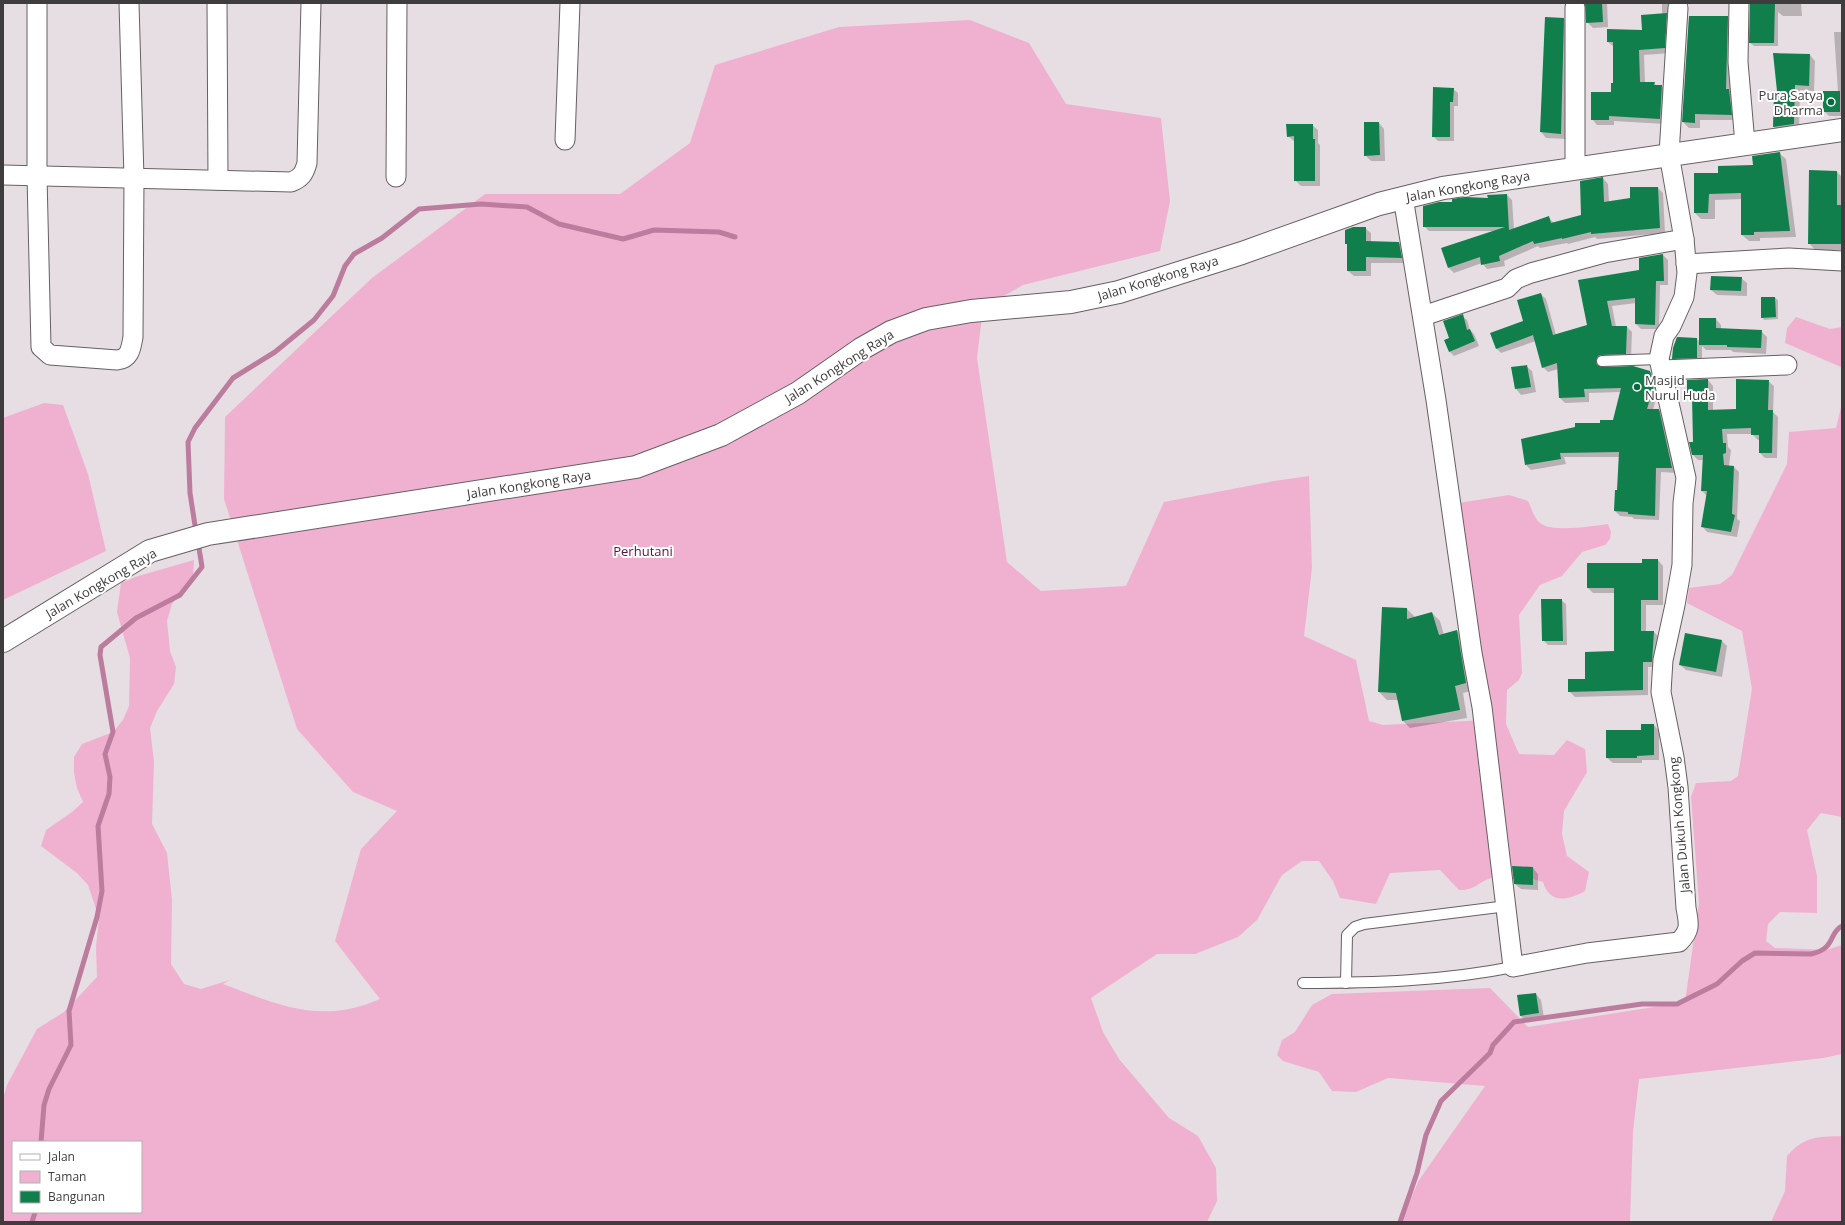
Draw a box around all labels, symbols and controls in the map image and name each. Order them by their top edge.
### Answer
place label: Pura Satya Dharma [1759,86,1823,119]
marker: Pura Satya Dharma [1826,97,1836,107]
street label: Jalan Kongkong Raya [1403,166,1531,206]
street label: Jalan Kongkong Raya [1093,251,1221,306]
street label: Jalan Kongkong Raya [779,325,897,408]
place label: Masjid Nurul Huda [1645,371,1715,404]
marker: Masjid Nurul Huda [1632,382,1642,392]
street label: Jalan Kongkong Raya [464,465,592,503]
park label: Perhutani [613,542,673,560]
street label: Jalan Kongkong Raya [40,544,160,623]
street label: Jalan Dukuh Kongkong [1664,756,1694,896]
legend [12,1141,142,1213]
text: Jalan [47,1148,75,1165]
text: Taman [48,1168,86,1185]
text: Bangunan [48,1188,105,1205]

